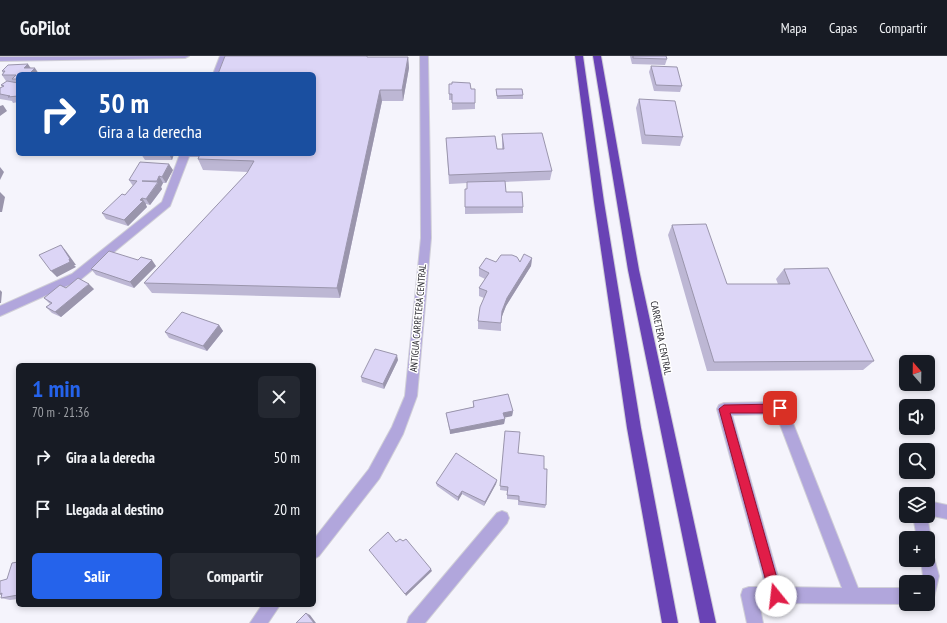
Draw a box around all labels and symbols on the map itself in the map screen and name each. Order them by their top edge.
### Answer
street label: ANTIGUA CARRETERA CENTRAL [407,263,429,373]
street label: CARRETERA CENTRAL [647,300,675,377]
north arrow [899,355,935,391]
pin [763,391,797,425]
position arrow [755,575,797,617]

